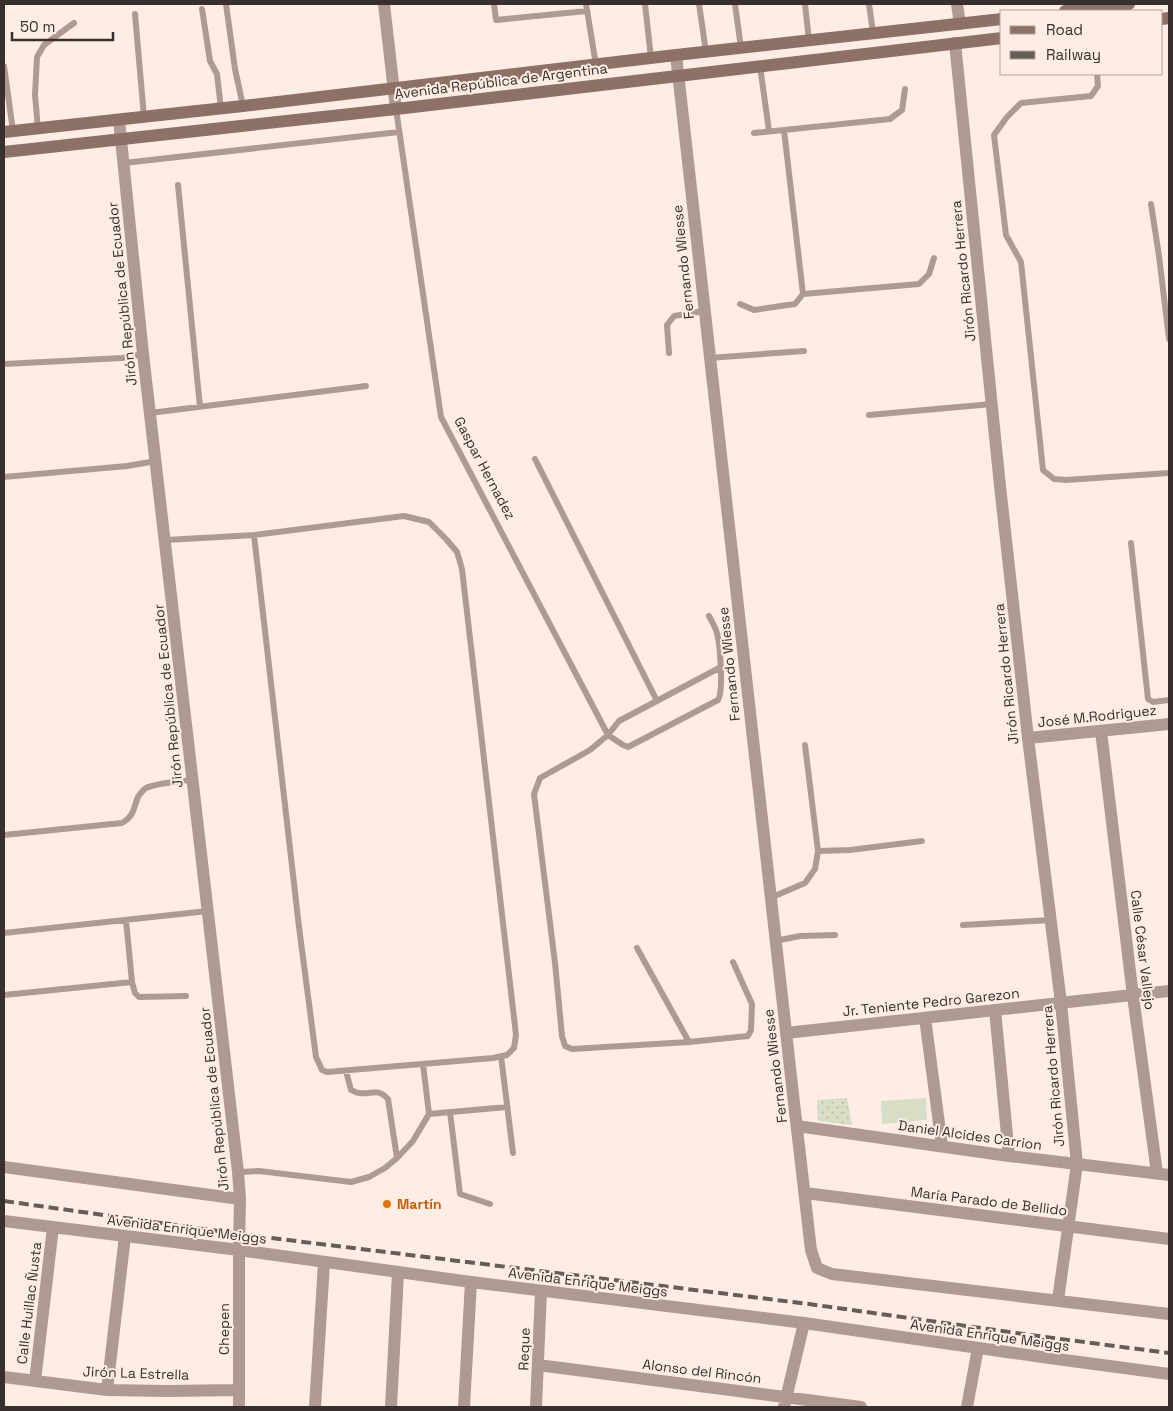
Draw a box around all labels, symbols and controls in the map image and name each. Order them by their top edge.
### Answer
scale bar [12,10,114,42]
legend [1000,10,1163,75]
text: 50 m [20,17,55,36]
text: Road [1046,20,1083,39]
text: Railway [1046,45,1101,64]
street label: Avenida República de Argentina [394,59,608,103]
street label: Jirón Ricardo Herrera [947,200,979,342]
street label: Jirón República de Ecuador [103,201,141,387]
street label: Fernando Wiesse [668,204,698,320]
street label: Gaspar Hernadez [450,413,520,523]
street label: Jirón República de Ecuador [149,603,187,789]
street label: Jirón Ricardo Herrera [990,603,1022,745]
street label: Fernando Wiesse [714,606,744,722]
street label: José M.Rodriguez [1037,701,1157,731]
street label: Calle César Vallejo [1127,889,1159,1011]
street label: Jr. Teniente Pedro Garezon [842,984,1020,1020]
street label: Jirón Ricardo Herrera [1038,1005,1068,1147]
street label: Jirón República de Ecuador [195,1006,233,1192]
street label: Fernando Wiesse [759,1008,791,1124]
street label: Daniel Alcides Carrion [897,1116,1043,1154]
street label: María Parado de Bellido [910,1182,1068,1220]
place label: Martín [397,1195,442,1213]
marker: Martín [381,1198,393,1210]
street label: Avenida Enrique Meiggs [106,1210,268,1248]
street label: Calle Huillac Ñusta [13,1241,45,1365]
street label: Avenida Enrique Meiggs [507,1263,669,1301]
street label: Chepen [215,1303,233,1355]
street label: Avenida Enrique Meiggs [909,1315,1071,1355]
street label: Reque [514,1327,534,1371]
street label: Alonso del Rincón [641,1355,763,1387]
street label: Jirón La Estrella [82,1362,190,1384]

